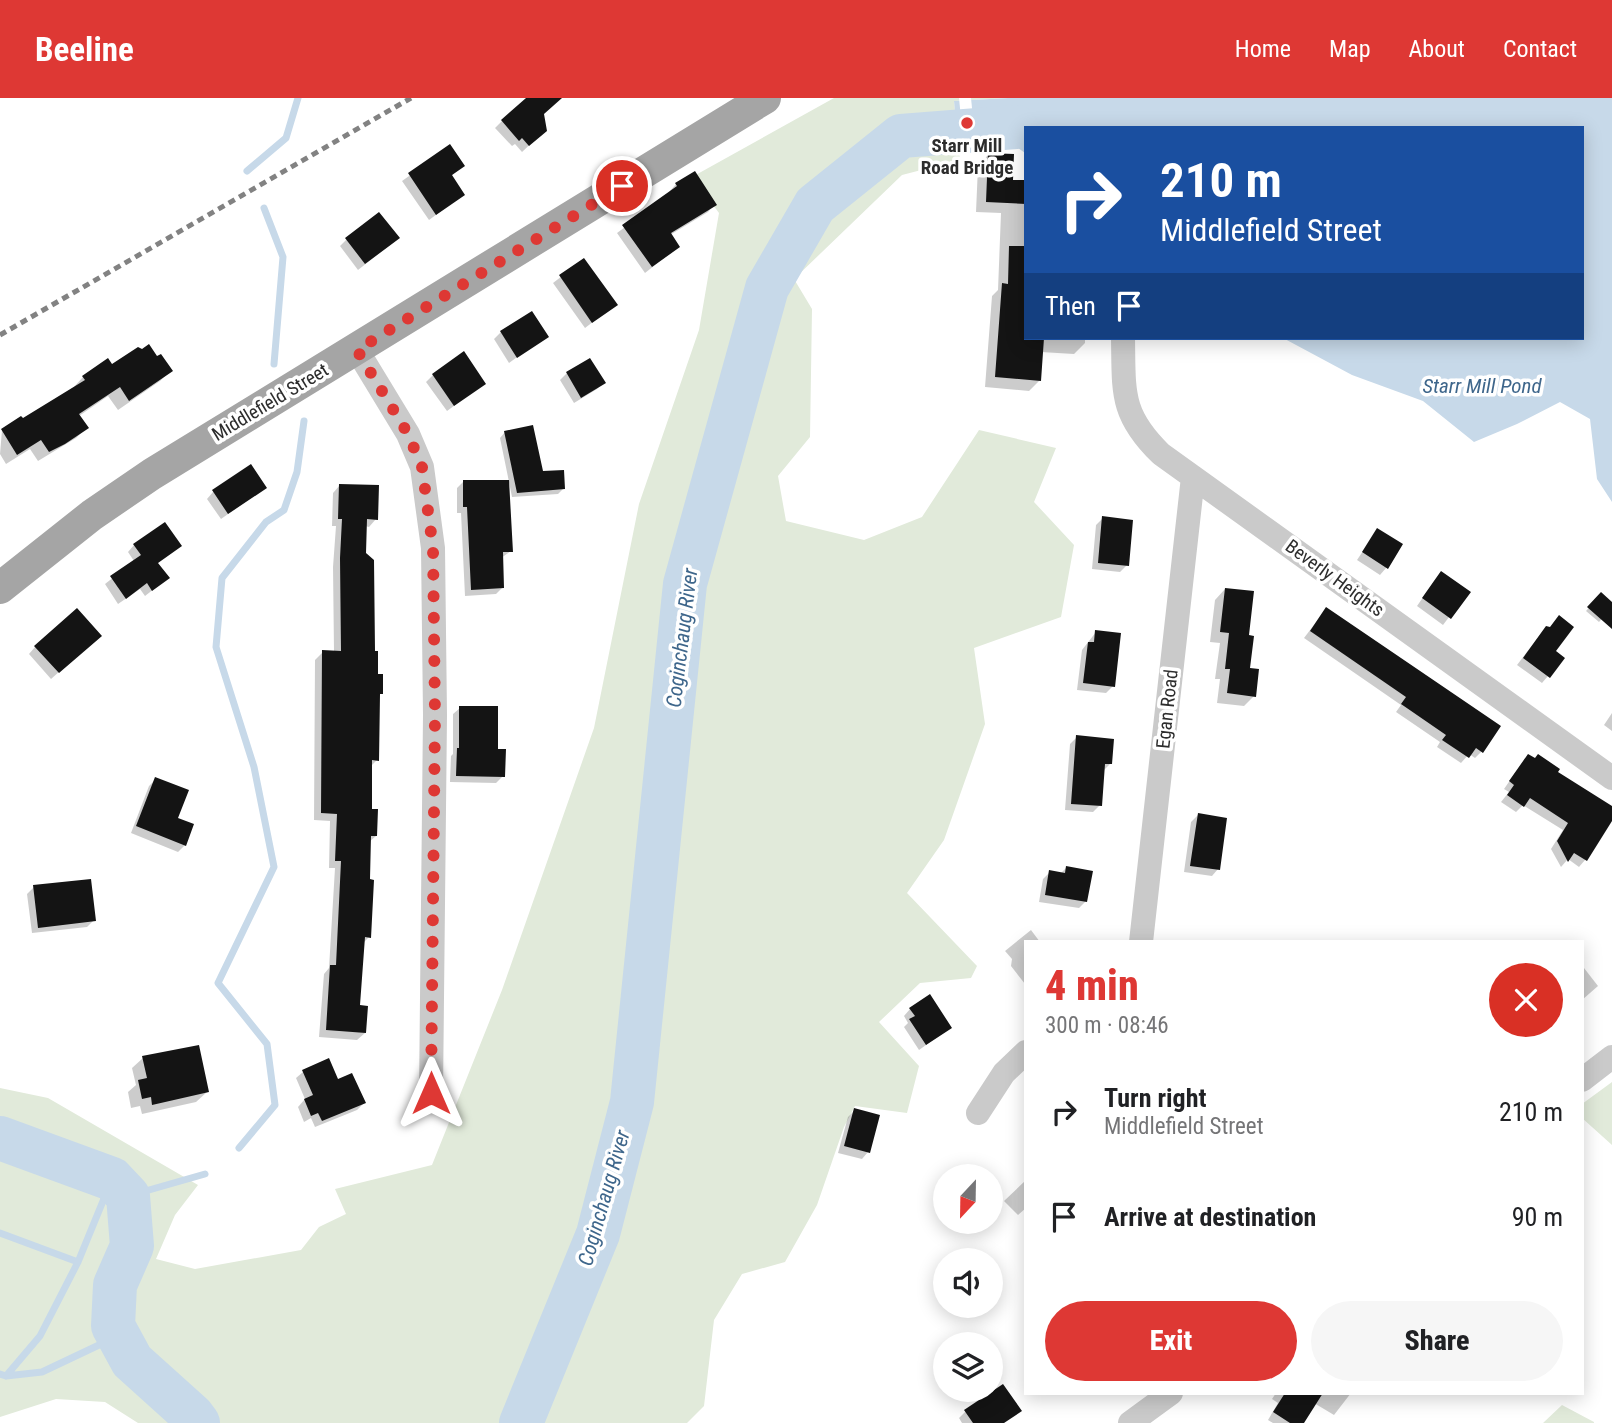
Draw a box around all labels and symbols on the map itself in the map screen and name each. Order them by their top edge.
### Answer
marker: Starr Mill Road Bridge [959,115,975,131]
place label: Starr Mill Road Bridge [921,134,1013,179]
pin [592,156,652,216]
street label: Middlefield Street [208,358,332,446]
water label: Starr Mill Pond [1422,374,1542,398]
street label: Beverly Heights [1281,534,1389,622]
water label: Coginchaug River [662,566,703,709]
street label: Egan Road [1151,668,1183,750]
position arrow [394,1056,468,1130]
water label: Coginchaug River [573,1127,635,1269]
north arrow [933,1164,1003,1234]

